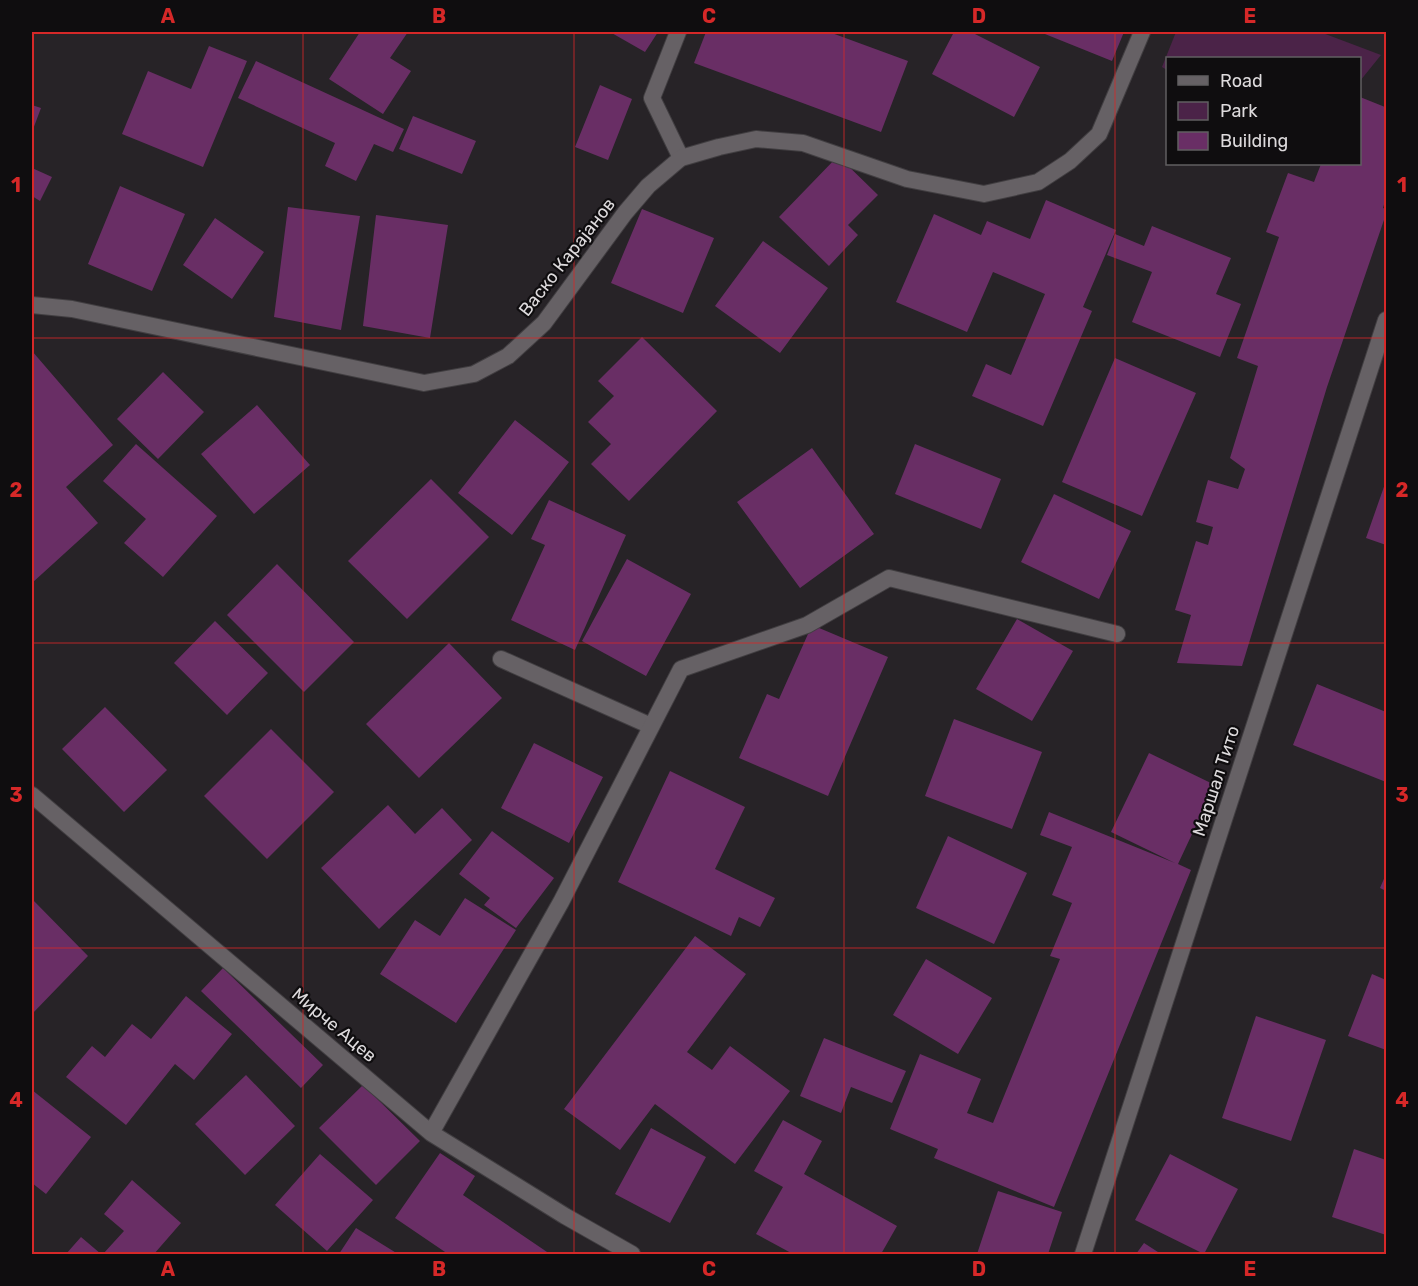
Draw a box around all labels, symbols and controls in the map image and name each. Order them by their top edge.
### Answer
text: A [161,4,176,28]
text: B [432,4,446,28]
text: C [702,4,716,28]
text: D [972,4,986,28]
text: E [1244,4,1256,28]
legend [1166,57,1361,165]
text: Road [1220,70,1263,92]
text: Park [1220,100,1258,122]
text: Building [1220,130,1288,152]
text: 1 [11,173,21,197]
text: 1 [1397,173,1407,197]
street label: Вaско Карајанов [514,194,620,320]
text: 2 [10,478,23,502]
text: 2 [1396,478,1409,502]
street label: Маршал Тито [1188,723,1244,839]
text: 3 [9,783,23,807]
text: 3 [1395,783,1409,807]
street label: Мирче Ацев [287,983,381,1067]
text: 4 [9,1088,23,1112]
text: 4 [1395,1088,1409,1112]
text: A [161,1257,176,1281]
text: B [432,1257,446,1281]
text: C [702,1257,716,1281]
text: D [972,1257,986,1281]
text: E [1244,1257,1256,1281]

